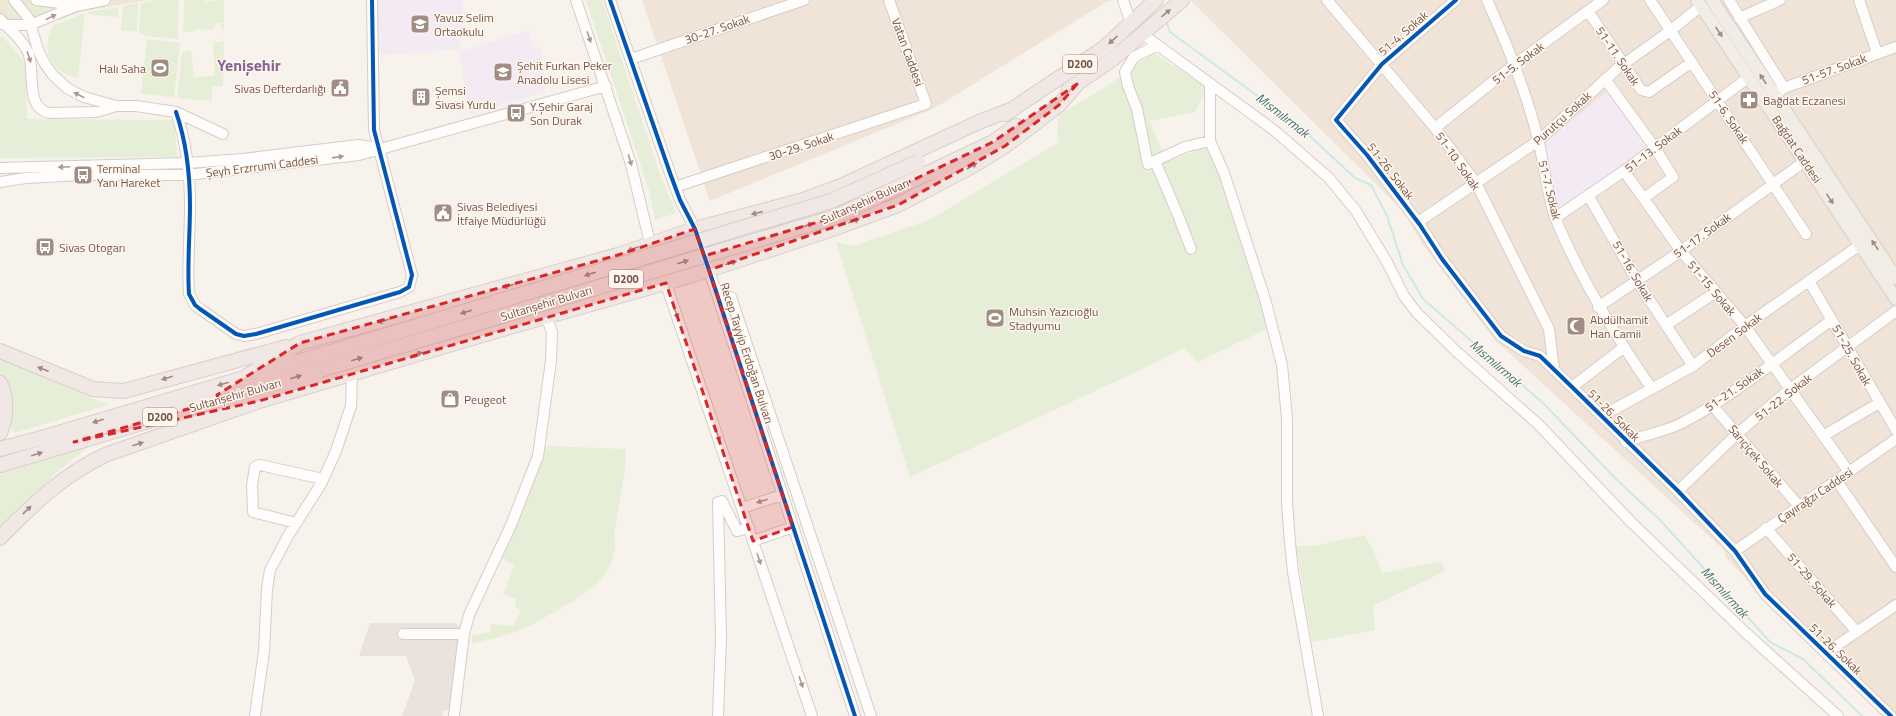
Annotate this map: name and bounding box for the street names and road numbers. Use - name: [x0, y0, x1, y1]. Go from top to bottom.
- street label: 51-4. Sokak: [1374, 6, 1432, 60]
- street label: 30-27. Sokak: [682, 9, 752, 49]
- street label: Vatan Caddesi: [887, 15, 929, 89]
- street label: 51-11. Sokak: [1591, 23, 1645, 90]
- street label: 51-5. Sokak: [1488, 37, 1548, 89]
- street label: 51-57. Sokak: [1799, 48, 1869, 90]
- road number: D200: [1063, 55, 1097, 73]
- street label: Purutçu Sokak: [1529, 86, 1596, 149]
- street label: 51-6. Sokak: [1704, 86, 1754, 148]
- street label: Bağdat Caddesi: [1767, 111, 1827, 187]
- street label: 51-13. Sokak: [1620, 121, 1686, 177]
- street label: 30-29. Sokak: [766, 126, 836, 165]
- street label: 51-10. Sokak: [1431, 128, 1485, 194]
- street label: 51-26. Sokak: [1363, 138, 1419, 204]
- street label: Şeyh Erzrrumi Caddesi: [205, 150, 319, 182]
- street label: 51-7. Sokak: [1533, 158, 1567, 222]
- street label: Sultanşehir Bulvarı: [818, 173, 912, 229]
- street label: 51-17. Sokak: [1669, 207, 1735, 263]
- street label: 51-16. Sokak: [1608, 237, 1658, 305]
- street label: 51-15. Sokak: [1683, 256, 1741, 320]
- road number: D200: [609, 270, 643, 288]
- street label: Sultanşehir Bulvarı: [498, 280, 594, 326]
- street label: Recep Tayyip Erdoğan Bulvarı: [715, 280, 779, 426]
- street label: Desen Sokak: [1702, 308, 1766, 362]
- street label: 51-25. Sokak: [1827, 321, 1877, 389]
- street label: 51-21. Sokak: [1701, 362, 1767, 416]
- street label: 51-22. Sokak: [1750, 369, 1816, 425]
- street label: Sultanşehir Bulvarı: [187, 373, 283, 417]
- street label: 51-26. Sokak: [1583, 384, 1645, 446]
- road number: D200: [143, 408, 177, 426]
- street label: Sarıçiçek Sokak: [1724, 420, 1788, 492]
- street label: Çayırağzı Caddesi: [1773, 463, 1857, 527]
- street label: 51-29. Sokak: [1783, 548, 1842, 612]
- street label: 51-26. Sokak: [1805, 619, 1867, 680]

